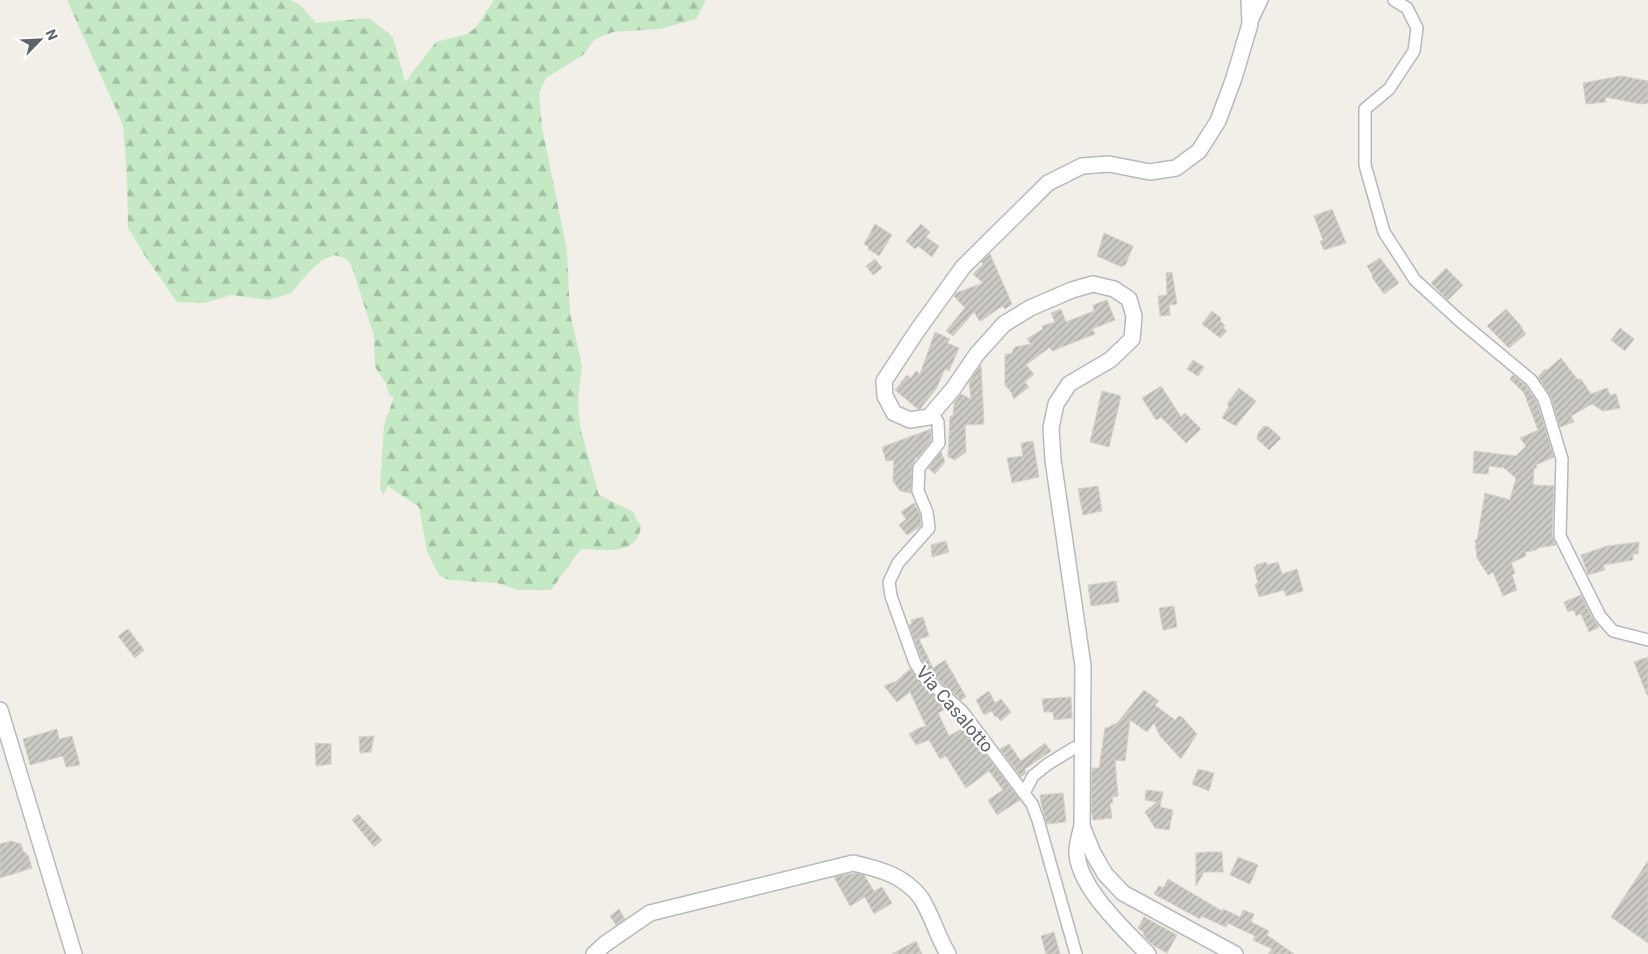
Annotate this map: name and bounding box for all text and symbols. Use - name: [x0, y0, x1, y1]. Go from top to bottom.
- north arrow: [15, 15, 65, 65]
- text: N: [43, 27, 61, 42]
- street label: Via Casalotto: [912, 662, 998, 756]

